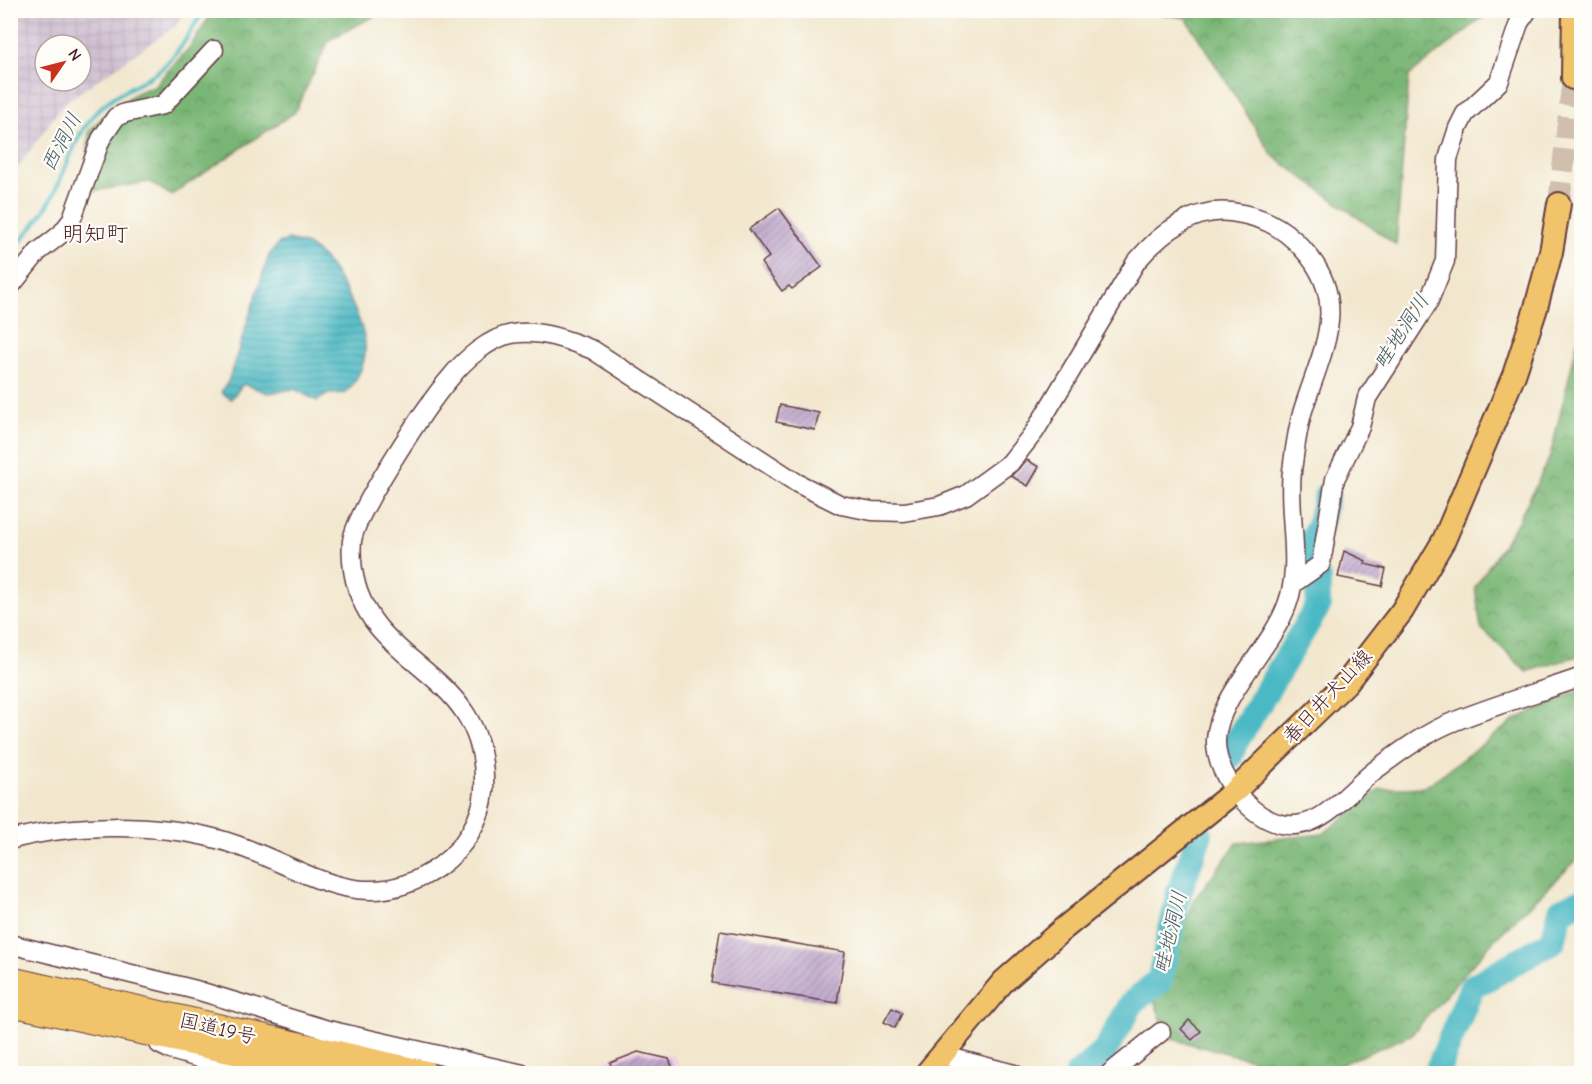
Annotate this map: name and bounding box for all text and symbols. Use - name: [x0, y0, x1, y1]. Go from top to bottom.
- north arrow: [33, 33, 93, 93]
- text: N: [64, 46, 85, 64]
- water label: 西洞川: [36, 109, 86, 175]
- district label: 明知町: [62, 221, 128, 247]
- water label: 畦地洞川: [1368, 289, 1434, 373]
- street label: 春日井犬山線: [1278, 645, 1377, 748]
- water label: 畦地洞川: [1148, 888, 1192, 976]
- street label: 国道19号: [177, 1008, 259, 1049]

